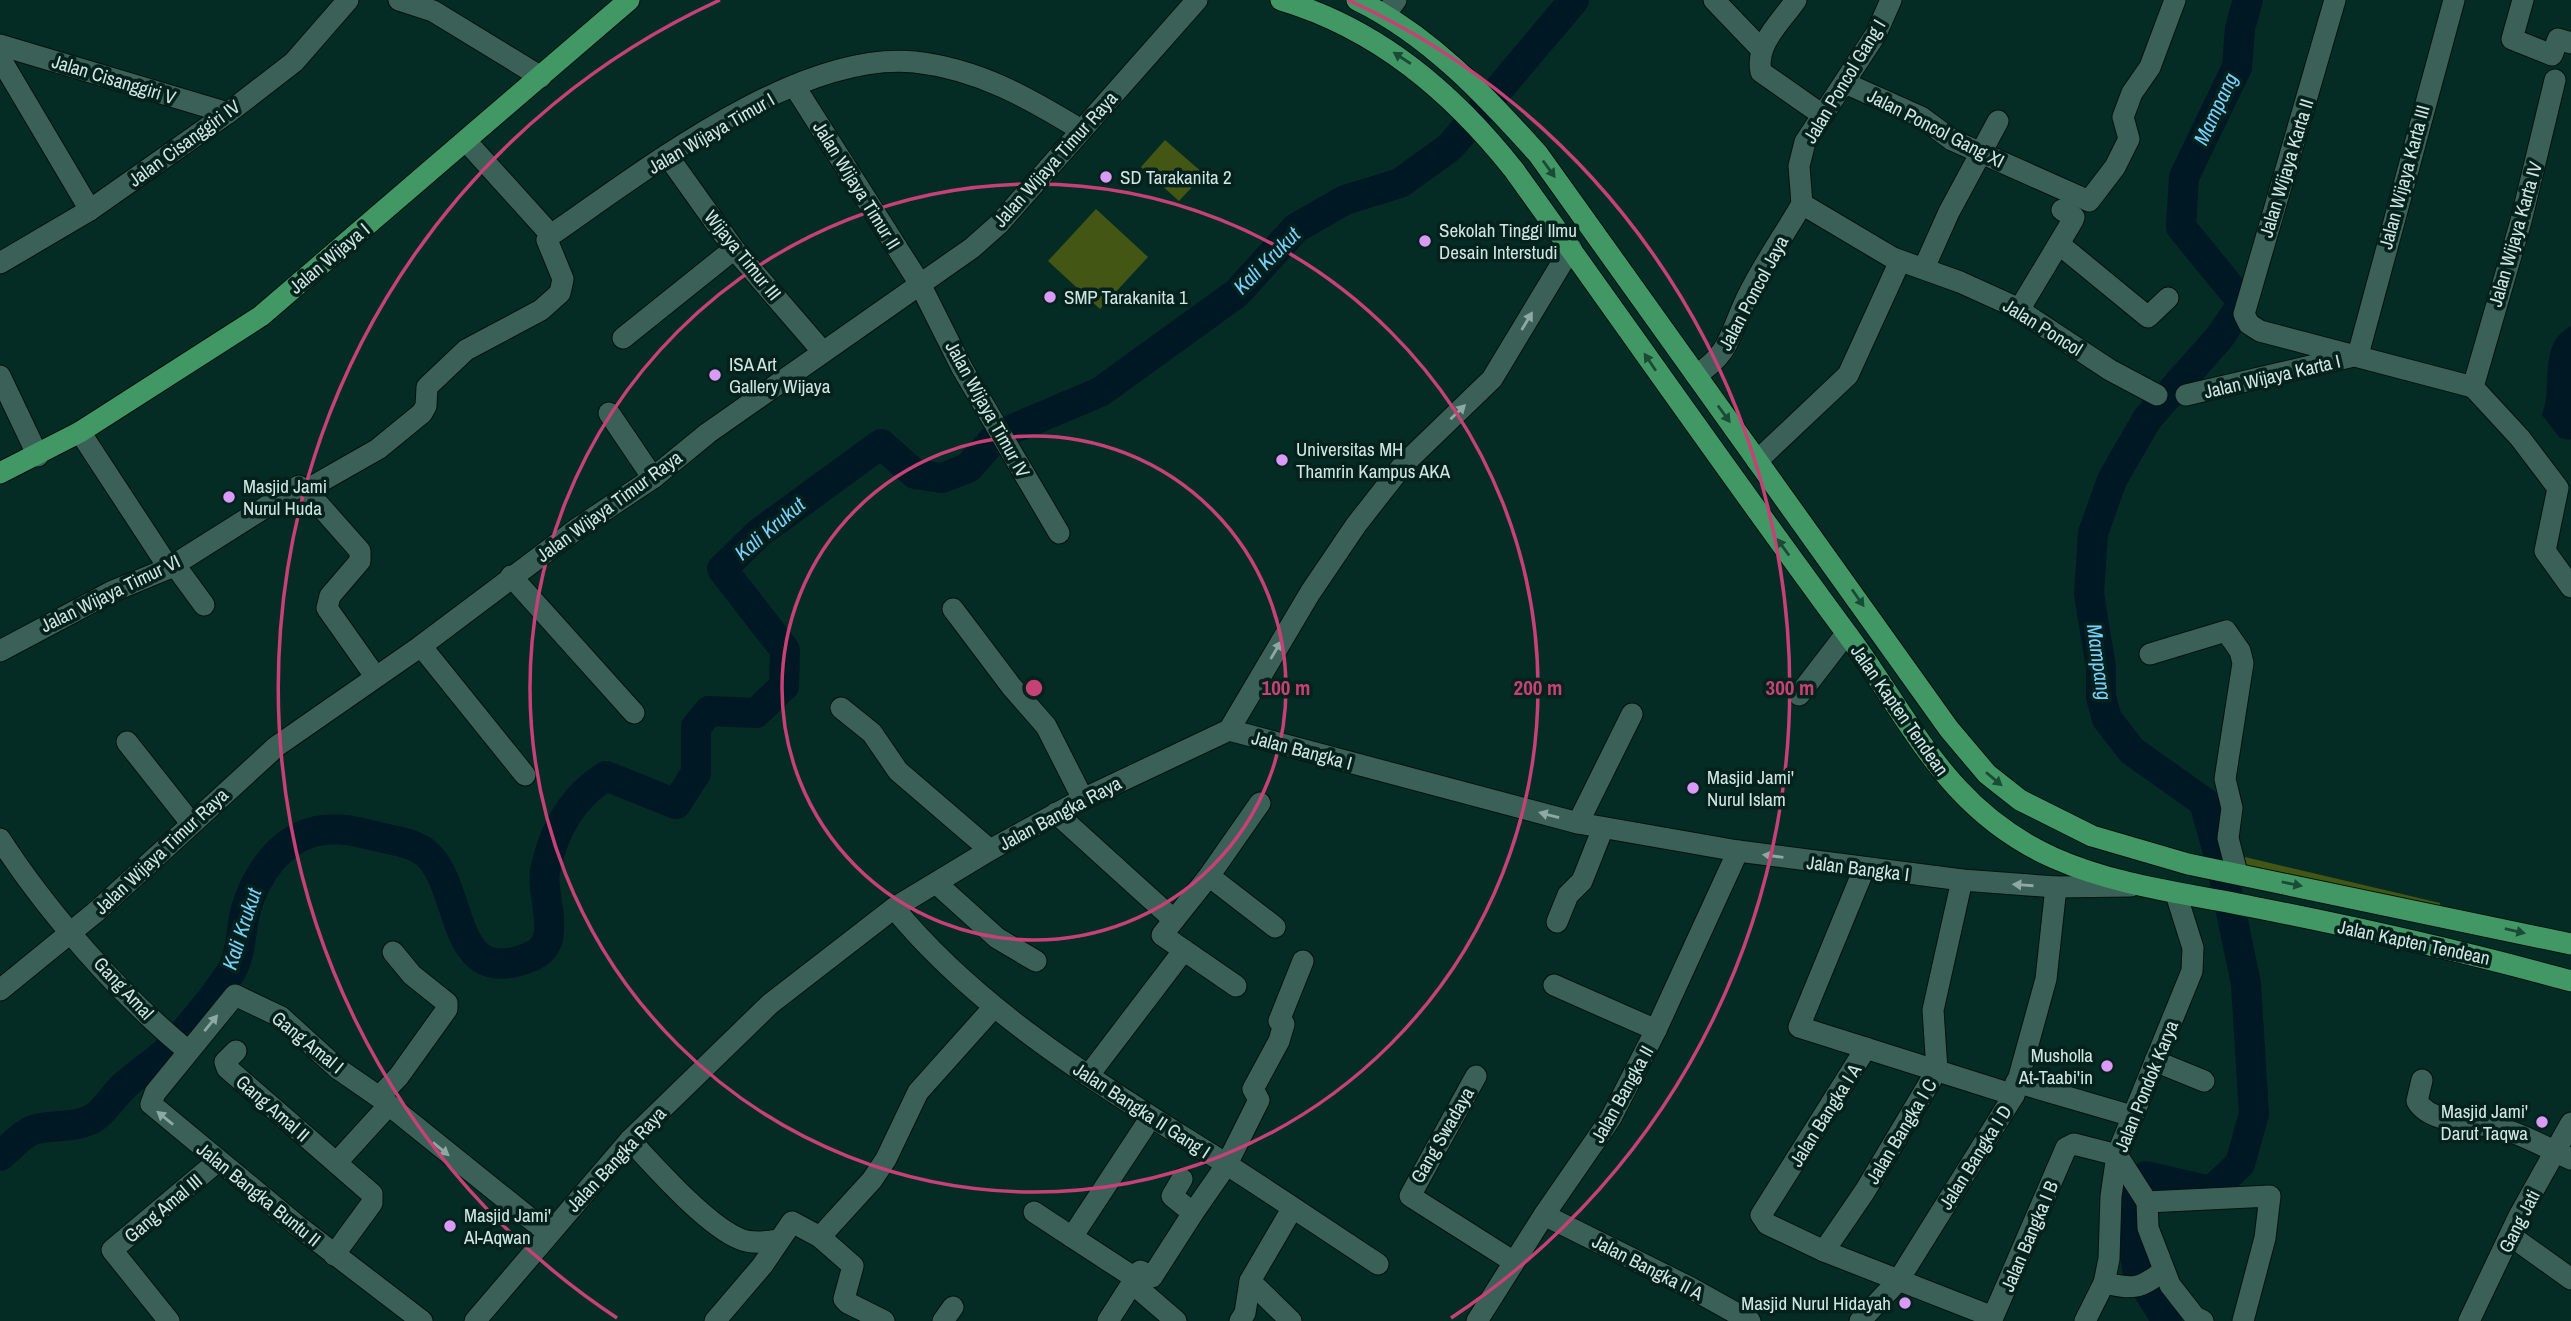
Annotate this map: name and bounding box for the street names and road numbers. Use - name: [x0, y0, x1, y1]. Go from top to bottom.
- street label: Jalan Poncol Gang I: [1797, 14, 1891, 148]
- street label: Jalan Cisanggiri V: [49, 48, 180, 110]
- street label: Jalan Poncol Gang XI: [1863, 82, 2009, 174]
- street label: Jalan Wijaya Timur Raya: [987, 85, 1123, 232]
- street label: Jalan Wijaya Timur I: [643, 86, 779, 180]
- street label: Jalan Cisanggiri IV: [123, 93, 246, 192]
- street label: Jalan Wijaya Karta II: [2253, 95, 2319, 241]
- street label: Jalan Wijaya Karta III: [2372, 102, 2436, 252]
- street label: Jalan Wijaya Timur II: [807, 116, 907, 254]
- street label: Jalan Wijaya Karta IV: [2482, 158, 2548, 310]
- street label: Wijaya Timur III: [698, 204, 788, 306]
- street label: Jalan Wijaya I: [283, 217, 375, 299]
- street label: Jalan Poncol Jaya: [1712, 231, 1794, 355]
- street label: Jalan Poncol: [1998, 292, 2088, 362]
- street label: Jalan Wijaya Timur IV: [940, 336, 1037, 483]
- street label: Jalan Wijaya Karta I: [2201, 348, 2343, 404]
- street label: Jalan Wijaya Timur Raya: [531, 444, 687, 568]
- street label: Jalan Wijaya Timur VI: [36, 548, 184, 638]
- street label: Jalan Kapten Tendean: [1845, 639, 1955, 781]
- street label: Jalan Bangka I: [1249, 724, 1355, 776]
- street label: Jalan Bangka Raya: [994, 770, 1126, 856]
- street label: Jalan Wijaya Timur Raya: [88, 782, 234, 920]
- street label: Jalan Bangka I: [1805, 849, 1911, 887]
- street label: Jalan Kapten Tendean: [2336, 913, 2492, 971]
- street label: Gang Amal: [88, 951, 160, 1025]
- street label: Gang Amal I: [266, 1005, 350, 1079]
- street label: Jalan Pondok Karya: [2108, 1016, 2184, 1156]
- street label: Jalan Bangka II: [1585, 1041, 1659, 1147]
- street label: Jalan Bangka II Gang I: [1068, 1056, 1216, 1164]
- street label: Jalan Bangka I A: [1783, 1058, 1867, 1171]
- street label: Gang Amal II: [230, 1069, 316, 1147]
- street label: Jalan Bangka I C: [1859, 1073, 1943, 1189]
- street label: Gang Swadaya: [1404, 1082, 1480, 1188]
- street label: Jalan Bangka Raya: [560, 1100, 672, 1217]
- street label: Jalan Bangka I D: [1933, 1100, 2017, 1214]
- street label: Jalan Bangka Buntu II: [192, 1136, 326, 1252]
- street label: Gang Amal III: [118, 1168, 208, 1248]
- street label: Jalan Bangka I B: [1994, 1177, 2064, 1295]
- street label: Gang Jati: [2492, 1185, 2546, 1257]
- street label: Jalan Bangka II A: [1588, 1228, 1708, 1306]

